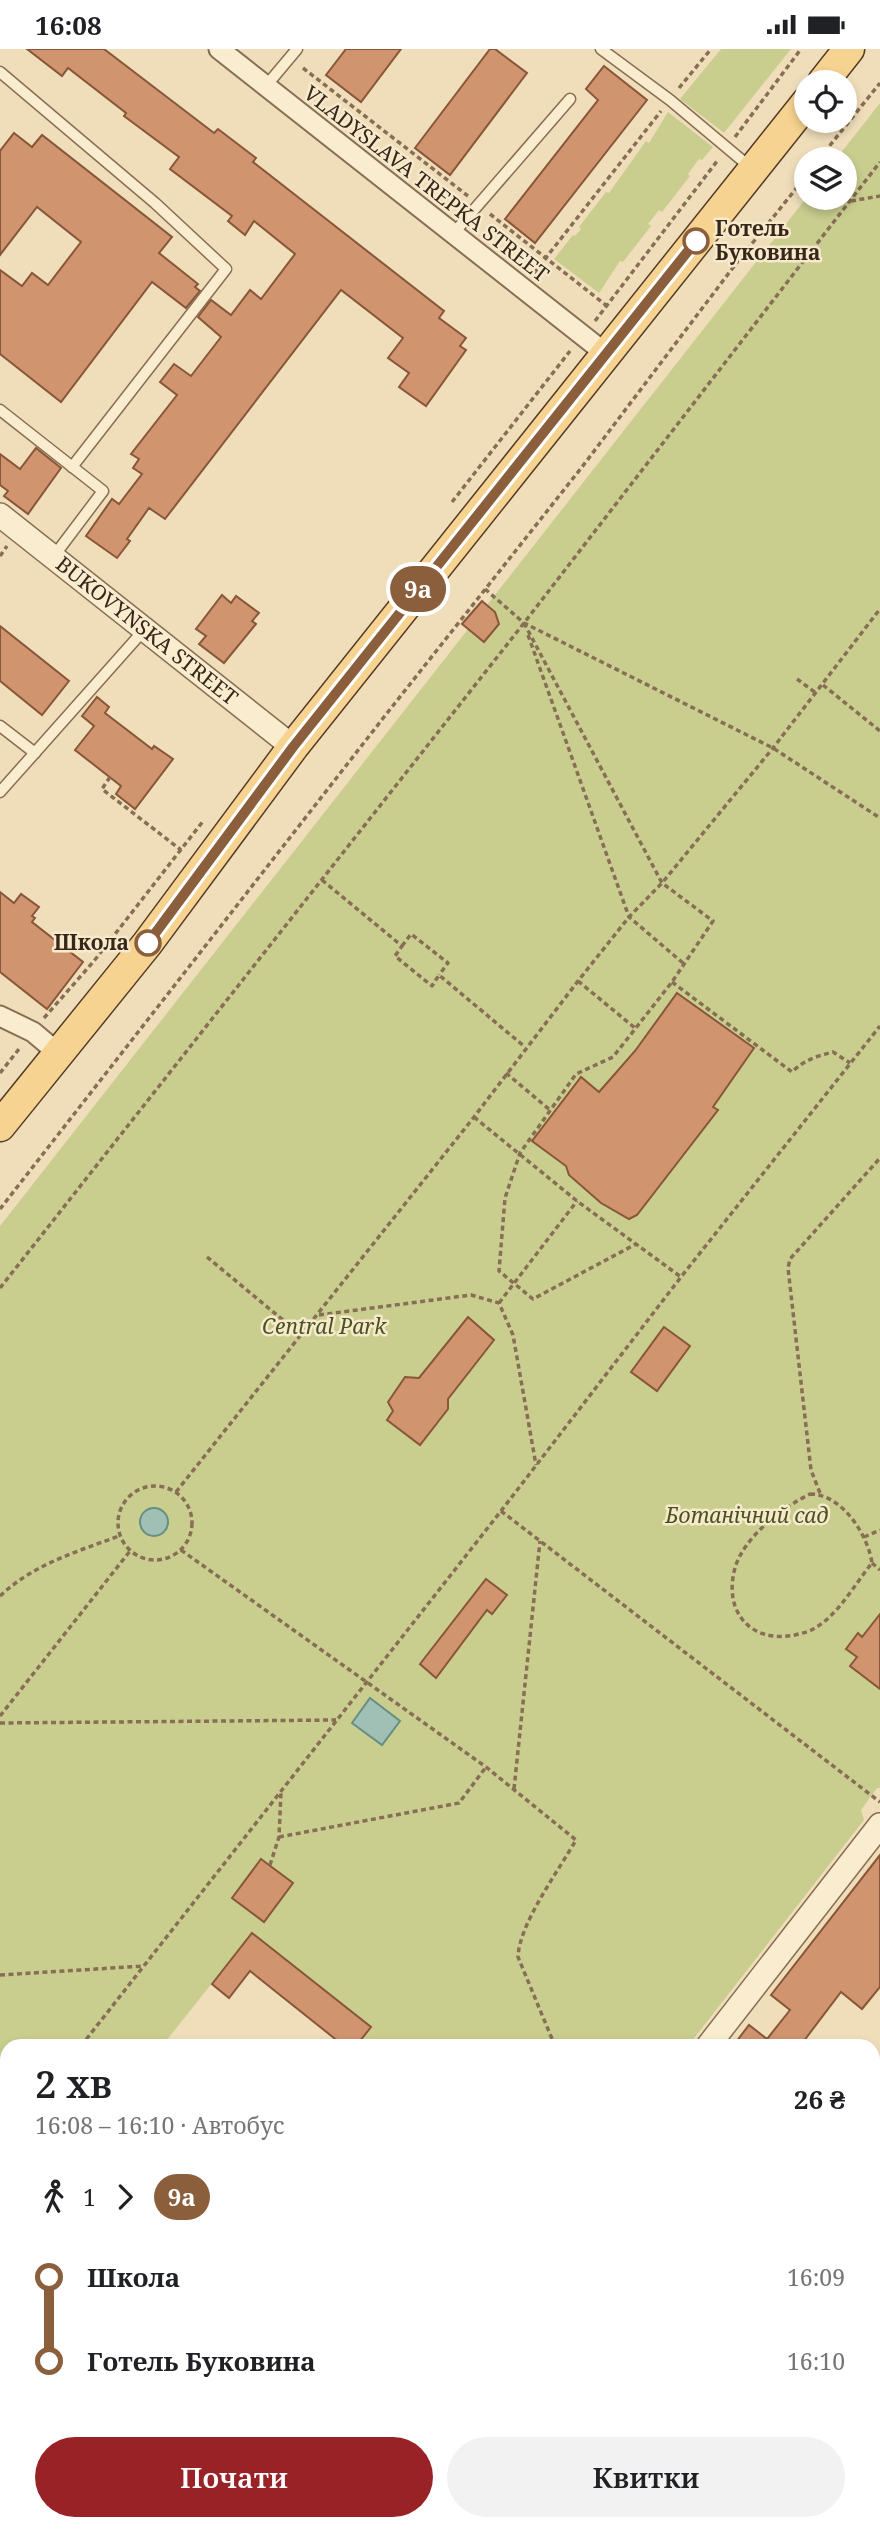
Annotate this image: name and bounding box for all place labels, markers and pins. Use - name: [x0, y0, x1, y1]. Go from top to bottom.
- place label: Готель Буковина: [715, 214, 820, 266]
- marker: Готель Буковина: [683, 228, 709, 254]
- place label: Школа: [54, 928, 129, 956]
- marker: Школа: [135, 930, 161, 956]

